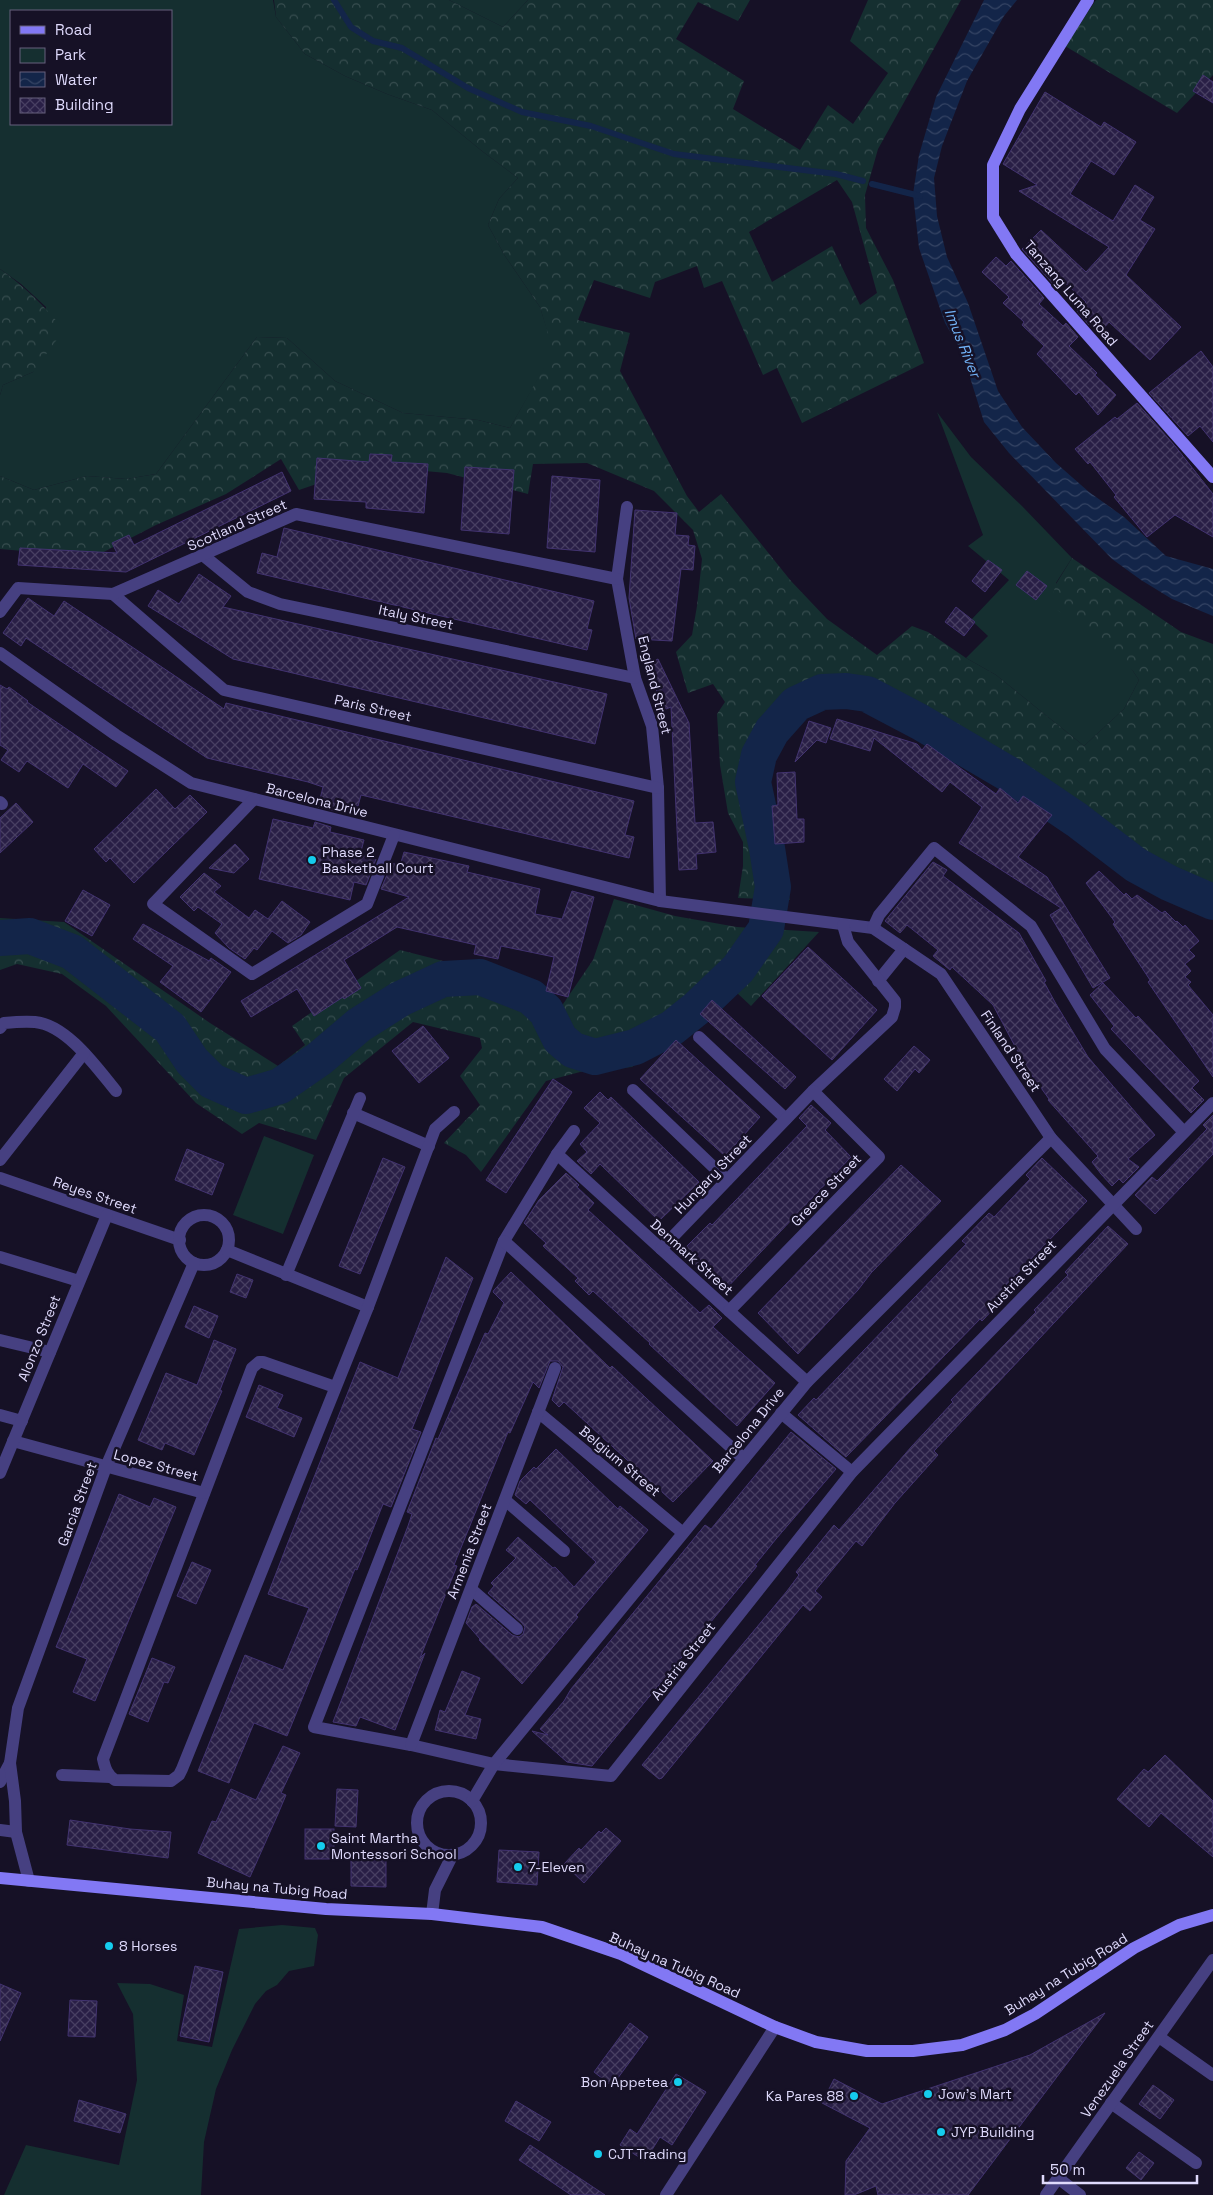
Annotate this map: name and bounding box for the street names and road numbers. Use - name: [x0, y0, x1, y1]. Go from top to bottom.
- street label: Tanzang Luma Road: [1020, 236, 1122, 350]
- street label: Scotland Street: [184, 495, 290, 555]
- street label: Italy Street: [377, 600, 455, 634]
- street label: England Street: [634, 634, 676, 736]
- street label: Paris Street: [333, 690, 413, 726]
- street label: Barcelona Drive: [264, 779, 370, 821]
- street label: Finland Street: [977, 1007, 1045, 1095]
- street label: Hungary Street: [671, 1130, 755, 1218]
- street label: Greece Street: [787, 1150, 865, 1230]
- street label: Reyes Street: [51, 1172, 139, 1218]
- street label: Denmark Street: [647, 1215, 737, 1299]
- street label: Austria Street: [982, 1236, 1060, 1316]
- street label: Alonzo Street: [14, 1292, 64, 1384]
- street label: Barcelona Drive: [708, 1384, 788, 1476]
- street label: Belgium Street: [576, 1422, 664, 1500]
- street label: Lopez Street: [112, 1445, 200, 1485]
- street label: Garcia Street: [53, 1459, 101, 1549]
- street label: Armenia Street: [443, 1501, 495, 1601]
- street label: Austria Street: [647, 1618, 719, 1704]
- street label: Buhay na Tubig Road: [206, 1873, 348, 1903]
- street label: Buhay na Tubig Road: [607, 1928, 743, 2002]
- street label: Buhay na Tubig Road: [1001, 1929, 1131, 2019]
- street label: Venezuela Street: [1077, 2017, 1157, 2121]

